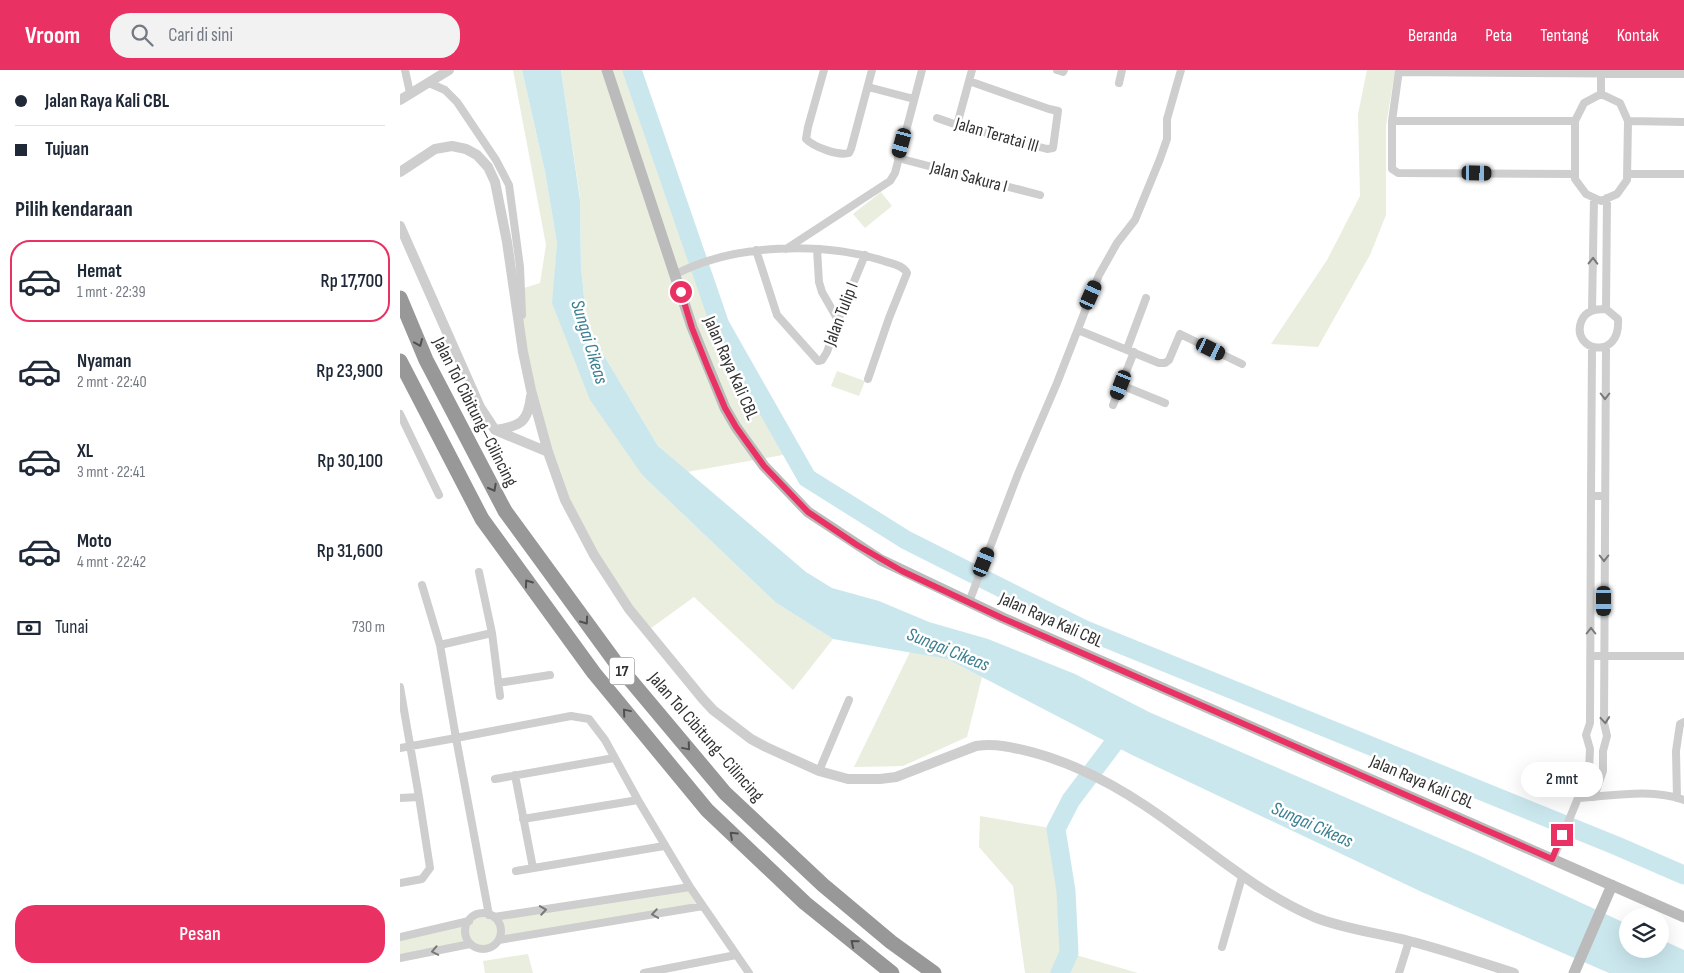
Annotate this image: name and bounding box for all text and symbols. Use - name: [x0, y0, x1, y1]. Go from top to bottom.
- search box: [110, 13, 460, 58]
- text: Vroom: [25, 21, 80, 50]
- icon: search: [128, 21, 156, 49]
- text: Cari di sini: [168, 24, 233, 47]
- text: Beranda: [1408, 25, 1457, 46]
- text: Peta: [1485, 25, 1512, 46]
- text: Tentang: [1540, 25, 1589, 46]
- text: Kontak: [1617, 25, 1659, 46]
- text: Jalan Raya Kali CBL: [45, 90, 169, 113]
- street label: Jalan Teratai III: [952, 113, 1041, 157]
- car: [890, 127, 913, 159]
- text: Tujuan: [45, 138, 89, 161]
- street label: Jalan Sakura I: [927, 156, 1010, 197]
- car: [1461, 165, 1492, 181]
- text: Pilih kendaraan: [15, 196, 133, 223]
- one-way arrow: [1588, 257, 1598, 264]
- icon: car: [17, 259, 62, 304]
- text: Hemat: [77, 260, 122, 283]
- text: Rp 17,700: [321, 270, 383, 293]
- car: [1078, 278, 1103, 312]
- street label: Jalan Tulip I: [819, 279, 863, 350]
- route start: [670, 281, 692, 303]
- text: 1 mnt · 22:39: [77, 283, 146, 302]
- water label: Sungai Cikeas: [565, 297, 613, 387]
- street label: Jalan Raya Kali CBL: [698, 312, 763, 423]
- street label: Jalan Tol Cibitung–Cilincing: [428, 333, 522, 490]
- car: [1194, 336, 1227, 362]
- one-way arrow: [412, 338, 423, 347]
- icon: car: [17, 349, 62, 394]
- text: Nyaman: [77, 350, 131, 373]
- text: Rp 23,900: [316, 360, 383, 383]
- car: [1108, 368, 1133, 402]
- text: 2 mnt · 22:40: [77, 373, 147, 392]
- one-way arrow: [1600, 392, 1611, 400]
- icon: car: [17, 439, 62, 484]
- text: XL: [77, 440, 93, 463]
- text: Rp 30,100: [317, 450, 383, 473]
- text: 3 mnt · 22:41: [77, 463, 145, 482]
- one-way arrow: [487, 482, 497, 491]
- icon: car: [17, 529, 62, 574]
- text: Moto: [77, 530, 112, 553]
- text: Rp 31,600: [317, 540, 383, 563]
- car: [971, 545, 996, 579]
- text: 4 mnt · 22:42: [77, 553, 146, 572]
- one-way arrow: [1599, 554, 1610, 562]
- one-way arrow: [525, 579, 534, 589]
- car: [1596, 586, 1611, 616]
- street label: Jalan Raya Kali CBL: [995, 587, 1106, 652]
- icon: cash: [15, 614, 43, 642]
- one-way arrow: [579, 615, 588, 625]
- text: Tunai: [55, 616, 88, 639]
- text: 730 m: [352, 618, 385, 637]
- water label: Sungai Cikeas: [904, 623, 993, 677]
- one-way arrow: [1586, 626, 1596, 634]
- road number: 17: [610, 658, 634, 684]
- street label: Jalan Tol Cibitung–Cilincing: [643, 667, 768, 806]
- one-way arrow: [623, 709, 632, 718]
- one-way arrow: [1599, 717, 1610, 725]
- one-way arrow: [682, 742, 691, 751]
- street label: Jalan Raya Kali CBL: [1366, 750, 1478, 814]
- callout: 2 mnt: [1521, 762, 1603, 798]
- text: 2 mnt: [1546, 770, 1578, 789]
- water label: Sungai Cikeas: [1268, 797, 1357, 853]
- route end: [1551, 824, 1573, 846]
- one-way arrow: [729, 832, 738, 841]
- button: Pesan: [15, 905, 385, 963]
- one-way arrow: [539, 905, 547, 916]
- map controls: [1619, 908, 1669, 958]
- button: layers: [1619, 908, 1669, 958]
- one-way arrow: [651, 909, 660, 919]
- one-way arrow: [851, 940, 860, 948]
- one-way arrow: [431, 945, 440, 955]

